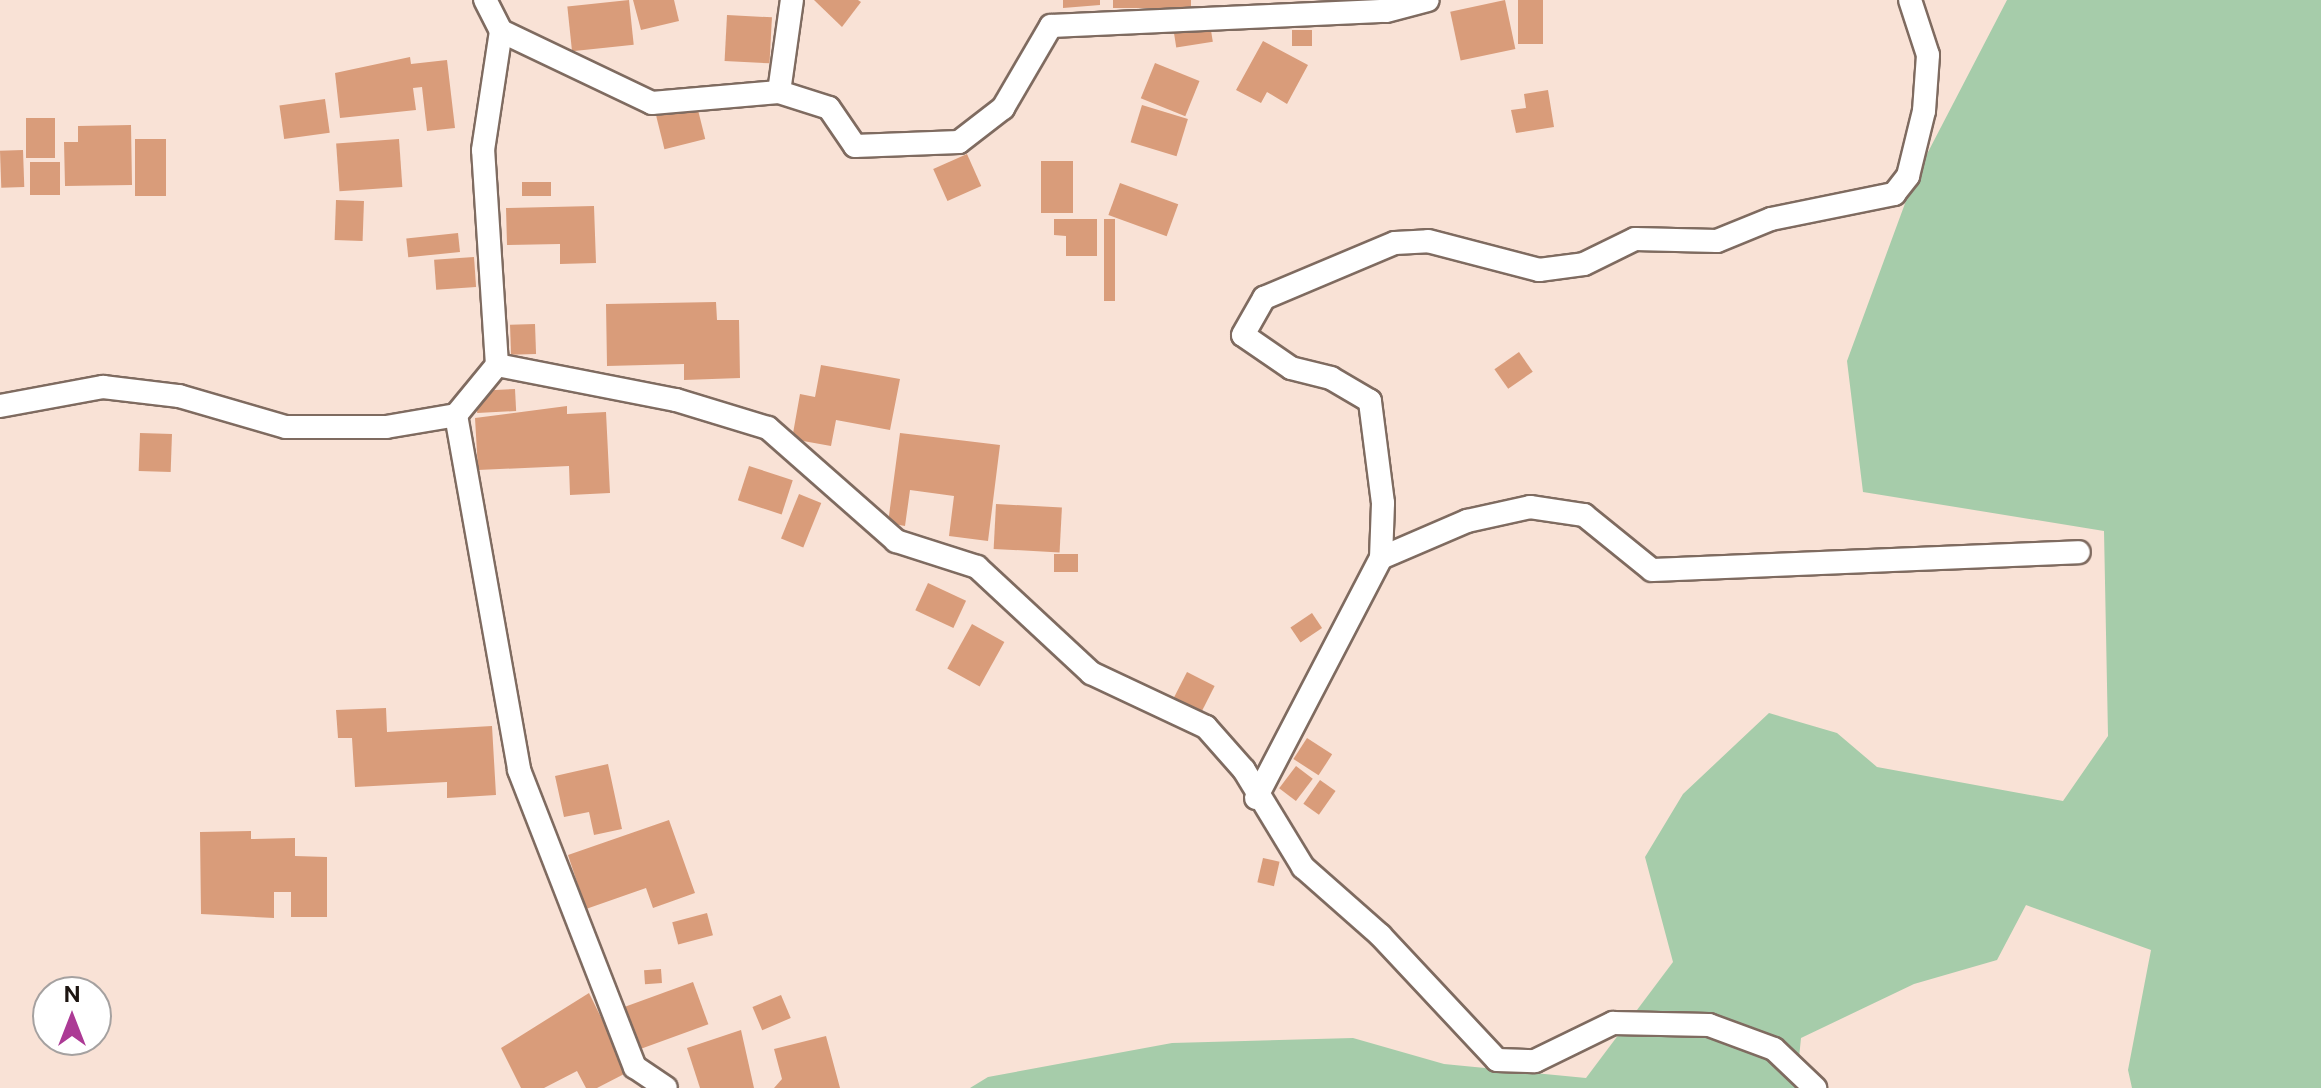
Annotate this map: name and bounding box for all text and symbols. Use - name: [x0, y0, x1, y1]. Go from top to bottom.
- north arrow: [32, 976, 112, 1056]
- text: N: [63, 981, 81, 1007]

